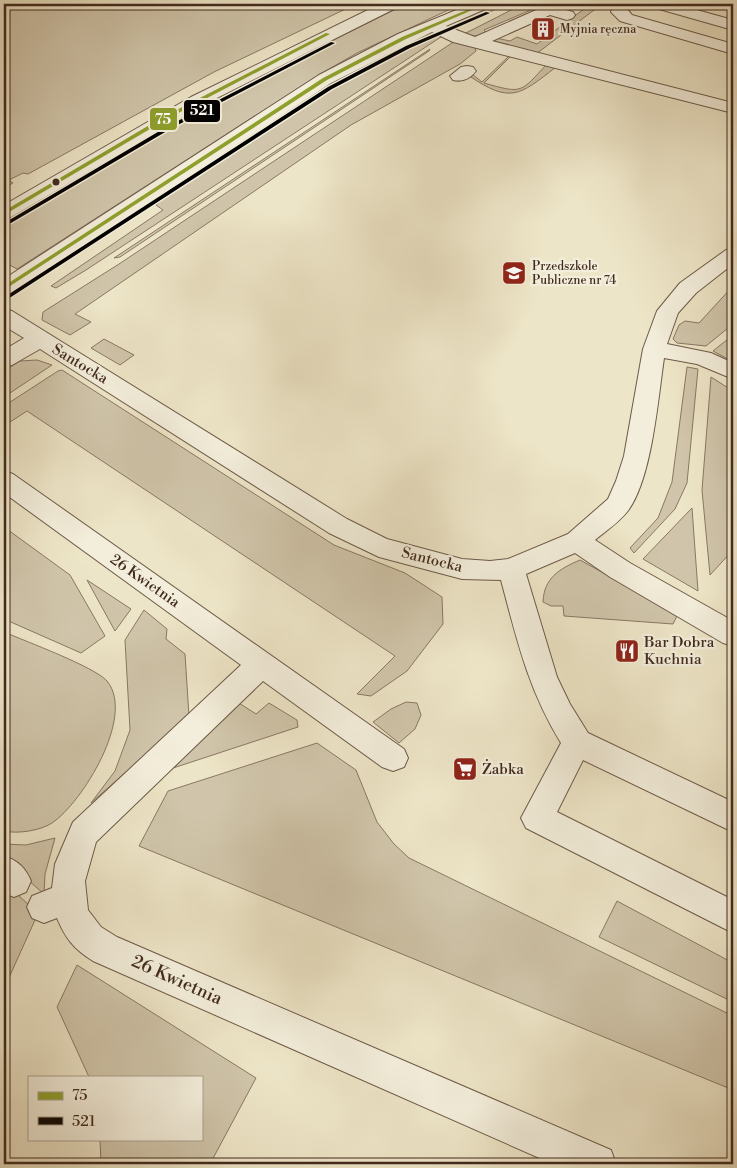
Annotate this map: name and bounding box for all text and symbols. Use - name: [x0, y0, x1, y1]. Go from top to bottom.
- building icon: Myjnia ręczna: [530, 16, 556, 42]
- place label: Myjnia ręczna: [560, 22, 637, 37]
- line badge: 521: [183, 99, 221, 123]
- text: 521: [190, 102, 214, 120]
- line badge: 75: [149, 107, 178, 131]
- text: 75: [155, 111, 172, 129]
- unlabelled marker: [51, 177, 61, 187]
- place label: Przedszkole Publiczne nr 74: [532, 259, 616, 288]
- school or university icon: Przedszkole Publiczne nr 74: [501, 260, 527, 286]
- street label: Santocka: [48, 340, 112, 388]
- street label: Santocka: [400, 543, 465, 577]
- street label: 26 Kwietnia: [106, 550, 184, 612]
- place label: Bar Dobra Kuchnia: [643, 633, 715, 669]
- restaurant icon: Bar Dobra Kuchnia: [614, 638, 640, 664]
- supermarket icon: Żabka: [452, 756, 478, 782]
- place label: Żabka: [482, 759, 524, 779]
- street label: 26 Kwietnia: [128, 950, 227, 1011]
- legend: [28, 1076, 202, 1140]
- text: 75: [72, 1086, 88, 1105]
- text: 521: [72, 1112, 96, 1131]

